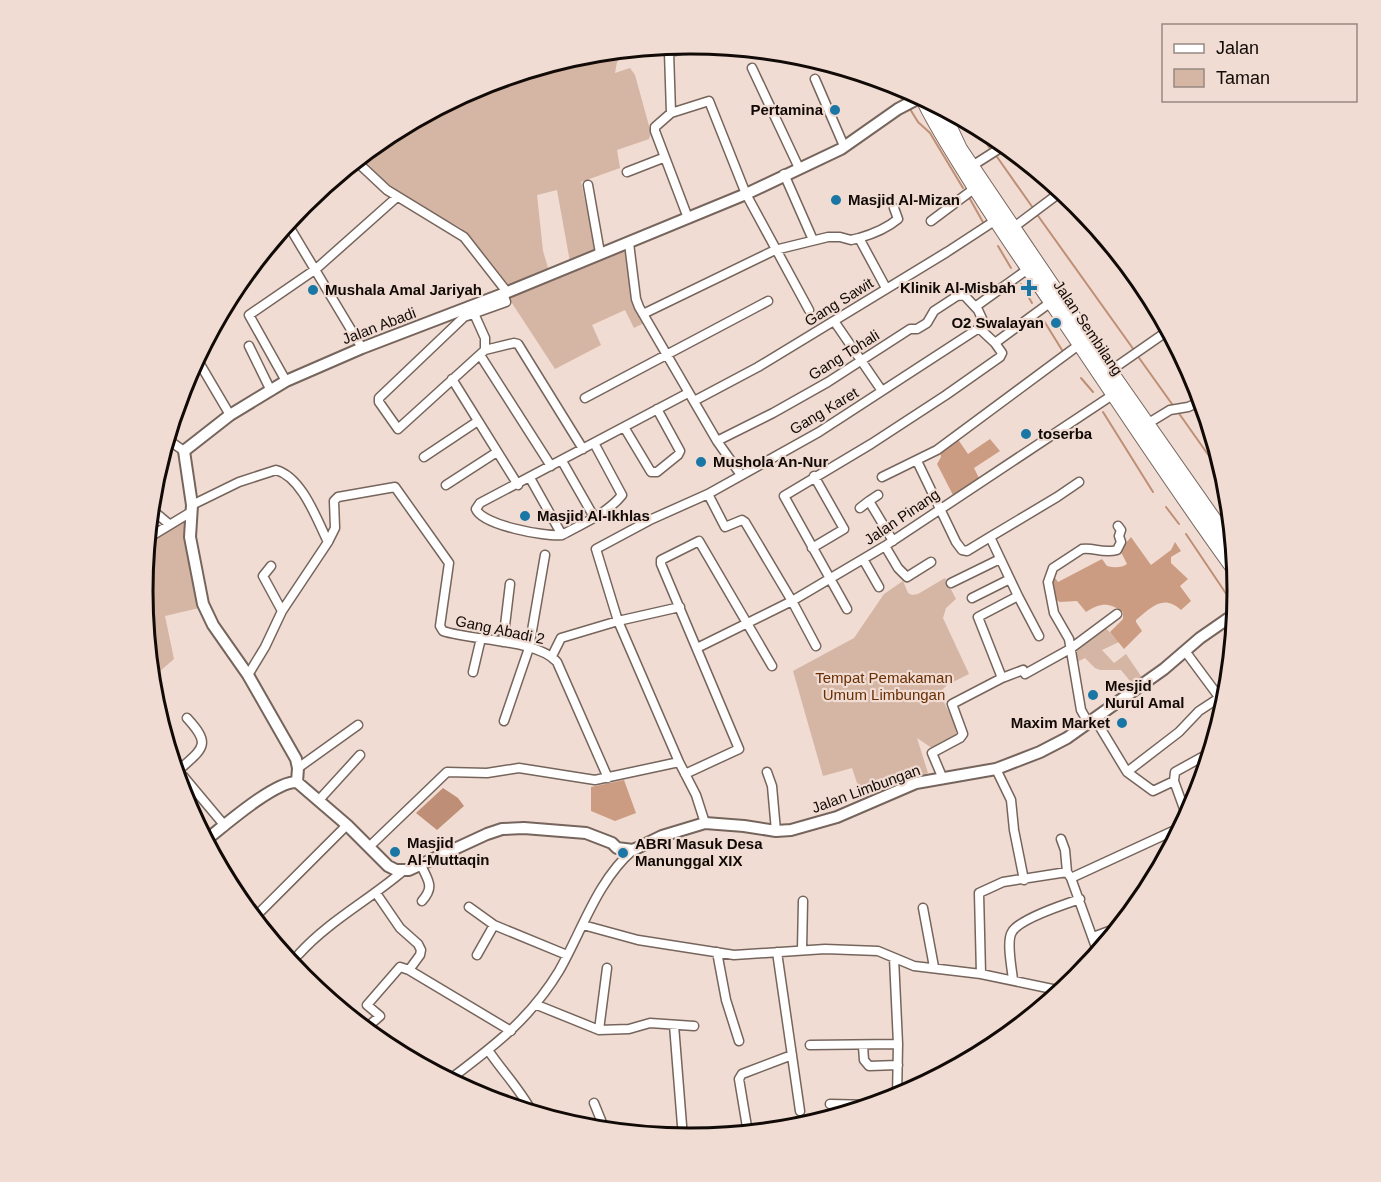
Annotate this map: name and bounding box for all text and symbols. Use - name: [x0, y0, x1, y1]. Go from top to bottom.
- legend: [1162, 24, 1357, 102]
- text: Jalan: [1216, 38, 1259, 58]
- text: Taman: [1216, 68, 1270, 88]
- place label: Pertamina: [750, 101, 824, 118]
- marker: Pertamina: [828, 103, 842, 117]
- place label: Masjid Al-Mizan: [848, 191, 960, 208]
- marker: Masjid Al-Mizan: [829, 193, 843, 207]
- street label: Gang Sawit: [801, 273, 877, 329]
- street label: Jalan Sembilang: [1050, 277, 1126, 378]
- place label: Klinik Al-Misbah: [900, 279, 1016, 296]
- marker: Klinik Al-Misbah: [1020, 279, 1038, 297]
- place label: Mushala Amal Jariyah: [325, 281, 482, 298]
- marker: Mushala Amal Jariyah: [306, 283, 320, 297]
- street label: Jalan Abadi: [340, 304, 418, 347]
- place label: O2 Swalayan: [951, 314, 1044, 331]
- marker: O2 Swalayan: [1049, 316, 1063, 330]
- street label: Gang Tohali: [805, 326, 882, 383]
- street label: Gang Karet: [786, 383, 862, 438]
- place label: toserba: [1038, 425, 1093, 442]
- marker: toserba: [1019, 427, 1033, 441]
- place label: Mushola An-Nur: [713, 453, 828, 470]
- marker: Mushola An-Nur: [694, 455, 708, 469]
- street label: Jalan Pinang: [861, 485, 942, 548]
- place label: Masjid Al-Ikhlas: [537, 507, 650, 524]
- marker: Masjid Al-Ikhlas: [518, 509, 532, 523]
- street label: Gang Abadi 2: [454, 612, 546, 647]
- park label: Tempat Pemakaman Umum Limbungan: [815, 669, 953, 703]
- place label: Mesjid Nurul Amal: [1105, 677, 1184, 711]
- marker: Mesjid Nurul Amal: [1086, 688, 1100, 702]
- place label: Maxim Market: [1011, 714, 1110, 731]
- marker: Maxim Market: [1115, 716, 1129, 730]
- street label: Jalan Limbungan: [809, 761, 922, 816]
- place label: Masjid Al-Muttaqin: [407, 834, 489, 868]
- place label: ABRI Masuk Desa Manunggal XIX: [635, 835, 763, 869]
- marker: Masjid Al-Muttaqin: [388, 845, 402, 859]
- marker: ABRI Masuk Desa Manunggal XIX: [616, 846, 630, 860]

